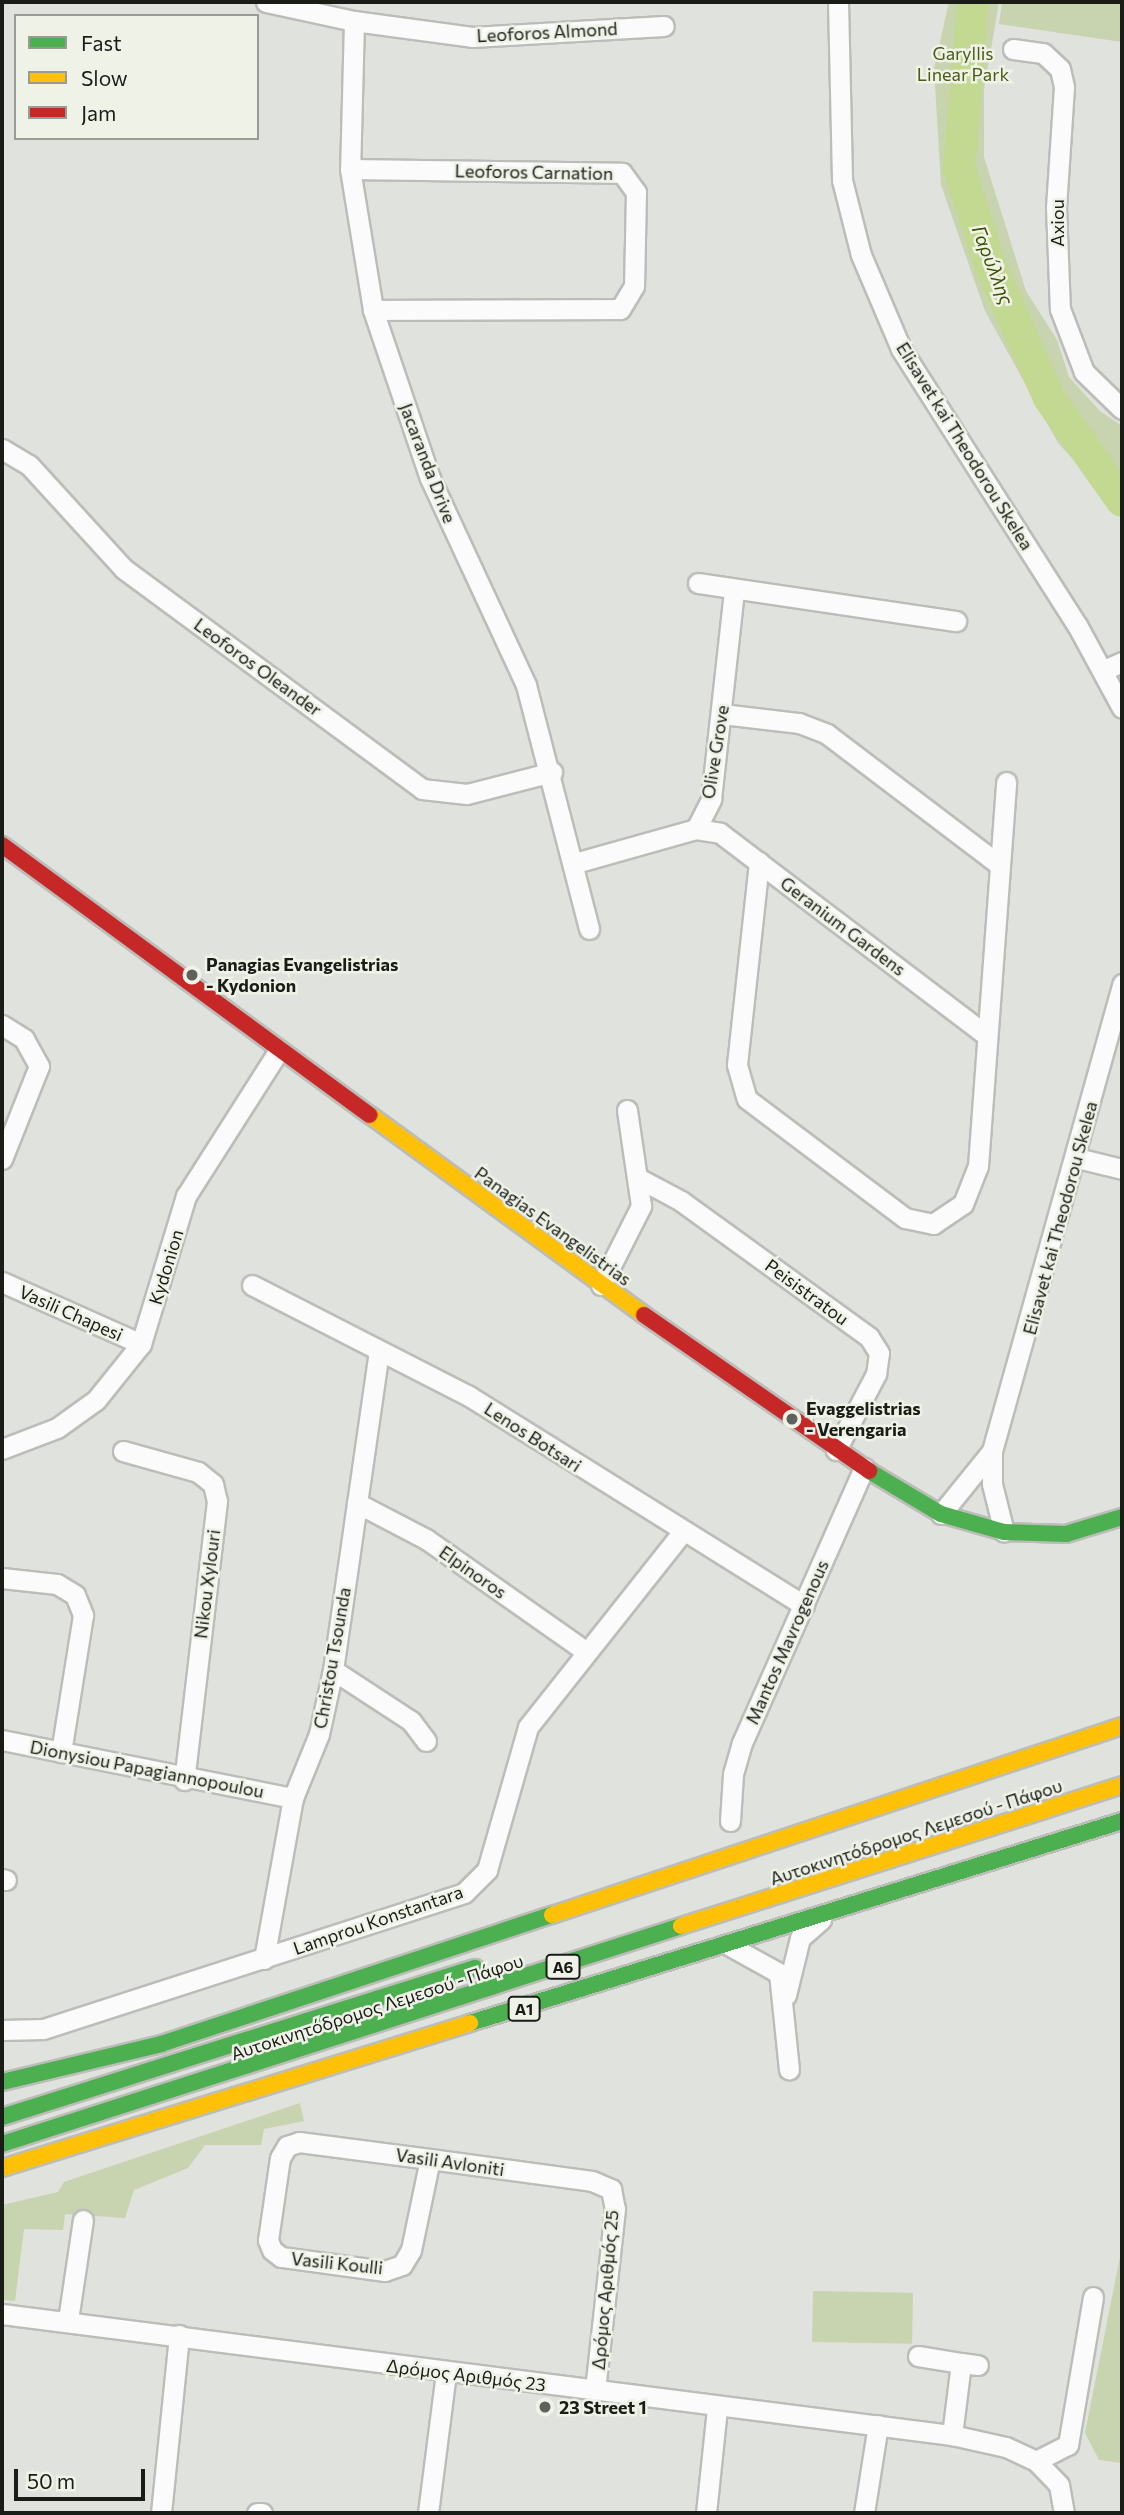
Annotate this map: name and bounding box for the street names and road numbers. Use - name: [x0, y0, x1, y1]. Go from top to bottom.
- street label: Leoforos Almond: [476, 18, 618, 46]
- street label: Leoforos Carnation: [454, 160, 614, 184]
- street label: Axiou: [1046, 199, 1068, 247]
- street label: Elisavet kai Theodorou Skelea: [892, 338, 1038, 554]
- street label: Jacaranda Drive: [395, 400, 461, 526]
- street label: Leoforos Oleander: [190, 613, 326, 721]
- street label: Olive Grove: [697, 704, 733, 800]
- street label: Geranium Gardens: [776, 872, 910, 980]
- street label: Elisavet kai Theodorou Skelea: [1018, 1099, 1102, 1337]
- street label: Panagias Evangelistrias: [470, 1162, 636, 1290]
- street label: Kydonion: [144, 1227, 188, 1307]
- street label: Peisistratou: [761, 1254, 853, 1330]
- street label: Vasili Chapesi: [16, 1280, 126, 1346]
- street label: Lenos Botsari: [480, 1398, 586, 1476]
- street label: Nikou Xylouri: [190, 1528, 224, 1640]
- street label: Elpinoros: [435, 1541, 511, 1603]
- street label: Mantos Mavrogenous: [741, 1556, 833, 1728]
- street label: Christou Tsounda: [309, 1586, 355, 1730]
- street label: Dionysiou Papagiannopoulou: [28, 1736, 266, 1802]
- street label: Αυτοκινητόδρομος Λεμεσού - Πάφου: [767, 1774, 1065, 1890]
- street label: Lamprou Konstantara: [290, 1881, 466, 1959]
- street label: Αυτοκινητόδρομος Λεμεσού - Πάφου: [228, 1949, 526, 2065]
- road number: A6: [546, 1954, 580, 1980]
- road number: A1: [506, 1996, 542, 2022]
- street label: Vasili Avloniti: [394, 2144, 506, 2180]
- street label: Δρόμος Αριθμός 25: [587, 2209, 623, 2371]
- street label: Vasili Koulli: [290, 2247, 384, 2279]
- street label: Δρόμος Αριθμός 23: [385, 2354, 547, 2396]

